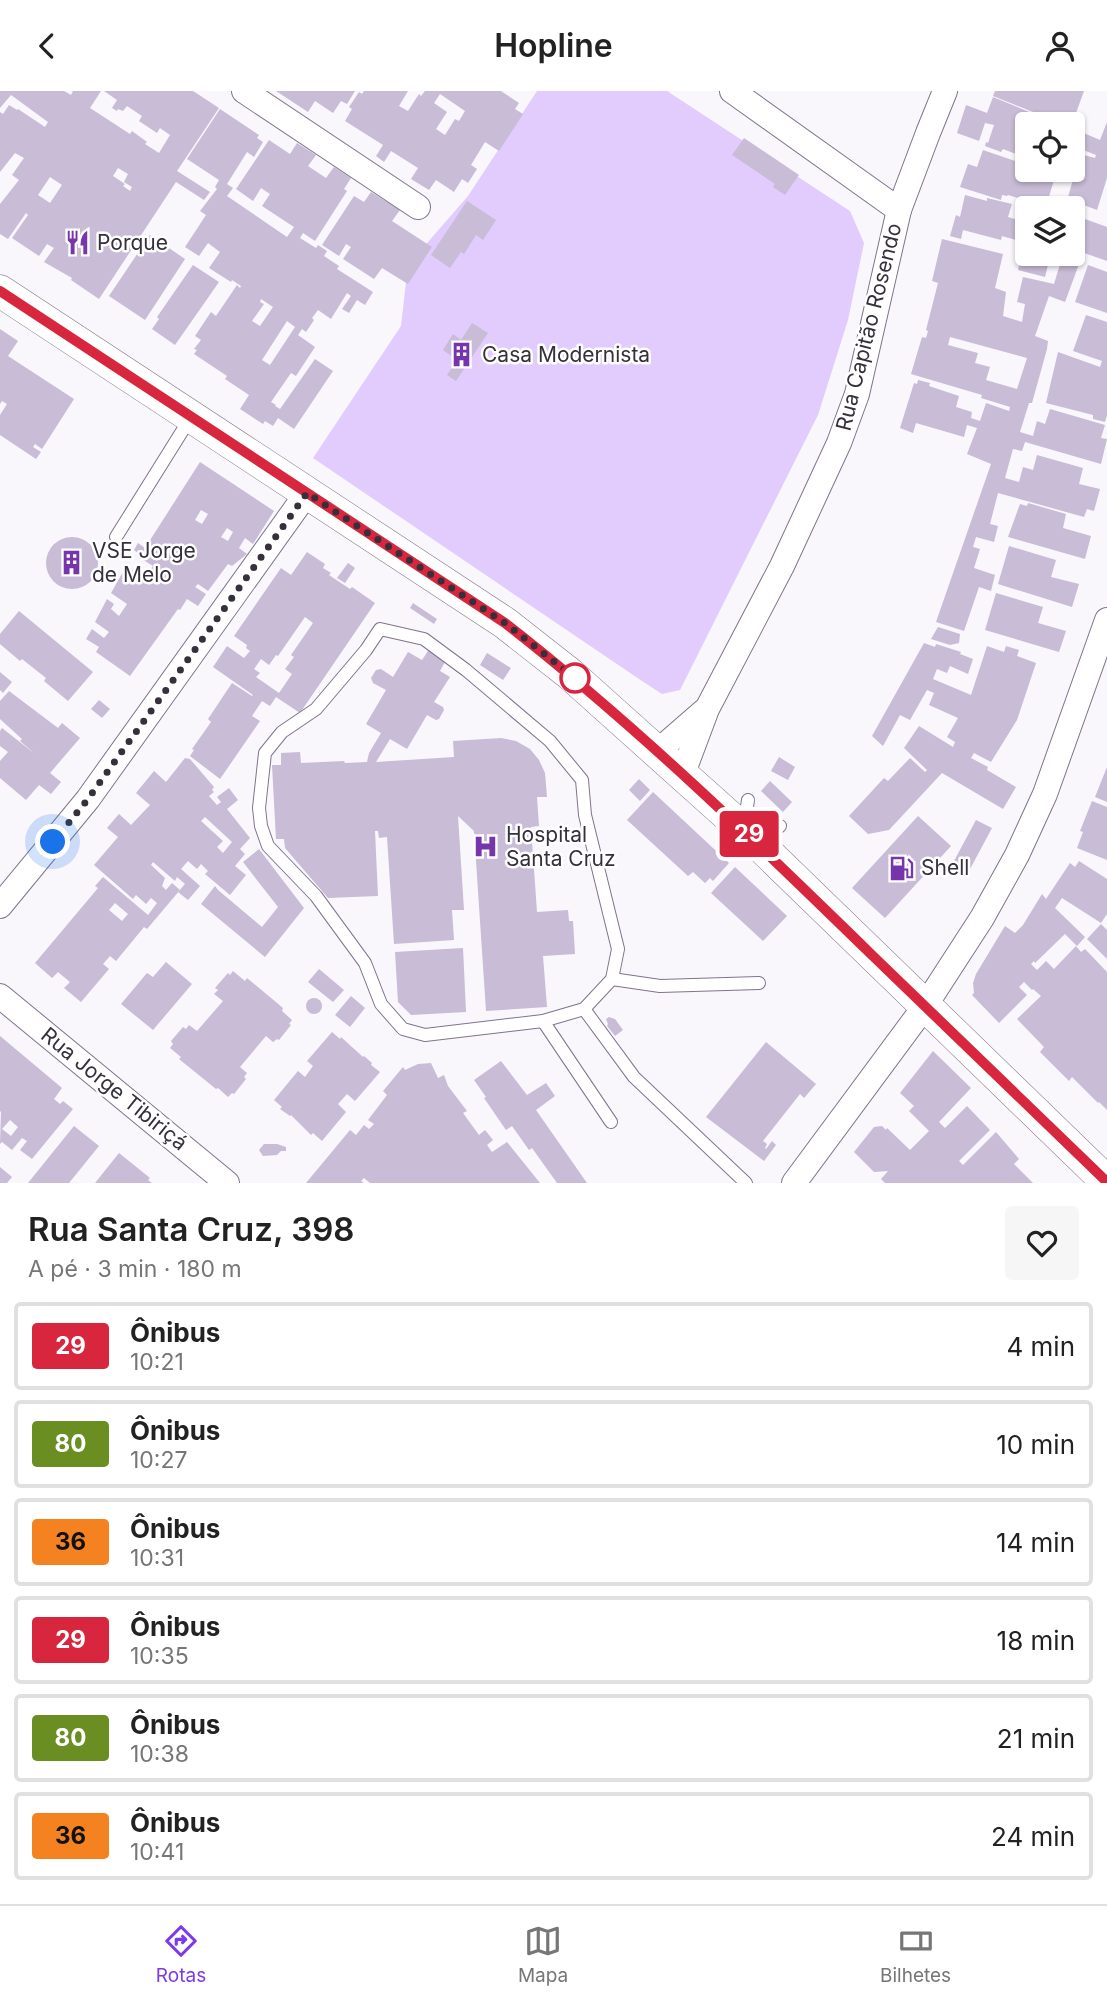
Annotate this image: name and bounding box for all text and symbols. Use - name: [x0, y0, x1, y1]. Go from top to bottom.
- text: Hopline: [494, 26, 613, 65]
- icon: back: [28, 27, 66, 65]
- icon: person: [1041, 27, 1079, 65]
- map controls: [1015, 112, 1085, 266]
- button: locate: [1015, 112, 1085, 182]
- button: layers: [1015, 196, 1085, 266]
- street label: Rua Capitão Rosendo: [831, 221, 906, 433]
- restaurant icon: Porque: [63, 229, 91, 257]
- place label: Porque: [97, 230, 168, 255]
- building icon: Casa Modernista: [448, 341, 476, 369]
- place label: Casa Modernista: [482, 342, 650, 367]
- place label: VSE Jorge de Melo: [92, 538, 196, 587]
- building icon: VSE Jorge de Melo: [58, 549, 86, 577]
- unlabelled marker: [560, 663, 590, 693]
- line badge: 29: [718, 811, 780, 857]
- text: 29: [734, 819, 764, 848]
- place label: Hospital Santa Cruz: [506, 822, 616, 871]
- your location: [35, 824, 70, 859]
- hospital icon: Hospital Santa Cruz: [472, 833, 500, 861]
- fuel station icon: Shell: [887, 854, 915, 882]
- place label: Shell: [921, 855, 969, 880]
- street label: Rua Jorge Tibiriçá: [36, 1022, 192, 1155]
- button: heart: [1005, 1206, 1079, 1280]
- text: Rua Santa Cruz, 398: [28, 1209, 354, 1249]
- text: A pé · 3 min · 180 m: [28, 1255, 242, 1283]
- text: Ônibus: [130, 1317, 220, 1348]
- text: 29: [55, 1331, 86, 1360]
- text: 4 min: [1006, 1331, 1075, 1362]
- text: 10:21: [130, 1348, 184, 1376]
- text: Ônibus: [130, 1415, 220, 1446]
- text: 80: [55, 1429, 86, 1458]
- text: 10 min: [996, 1429, 1075, 1460]
- text: 10:27: [130, 1446, 188, 1474]
- text: Ônibus: [130, 1513, 220, 1544]
- text: 36: [55, 1527, 86, 1556]
- text: 14 min: [996, 1527, 1075, 1558]
- text: 10:31: [130, 1544, 184, 1572]
- text: Ônibus: [130, 1611, 220, 1642]
- text: 29: [55, 1625, 86, 1654]
- text: 18 min: [997, 1625, 1075, 1656]
- text: 10:35: [130, 1642, 189, 1670]
- text: Ônibus: [130, 1709, 220, 1740]
- text: 80: [55, 1723, 86, 1752]
- text: 21 min: [997, 1723, 1075, 1754]
- text: 10:38: [130, 1740, 189, 1768]
- text: Ônibus: [130, 1807, 220, 1838]
- text: 36: [55, 1821, 86, 1850]
- text: 24 min: [991, 1821, 1075, 1852]
- text: 10:41: [130, 1838, 184, 1866]
- tab: Rotas: [156, 1922, 206, 1987]
- tab: Mapa: [518, 1922, 568, 1987]
- tab: Bilhetes: [880, 1922, 951, 1987]

